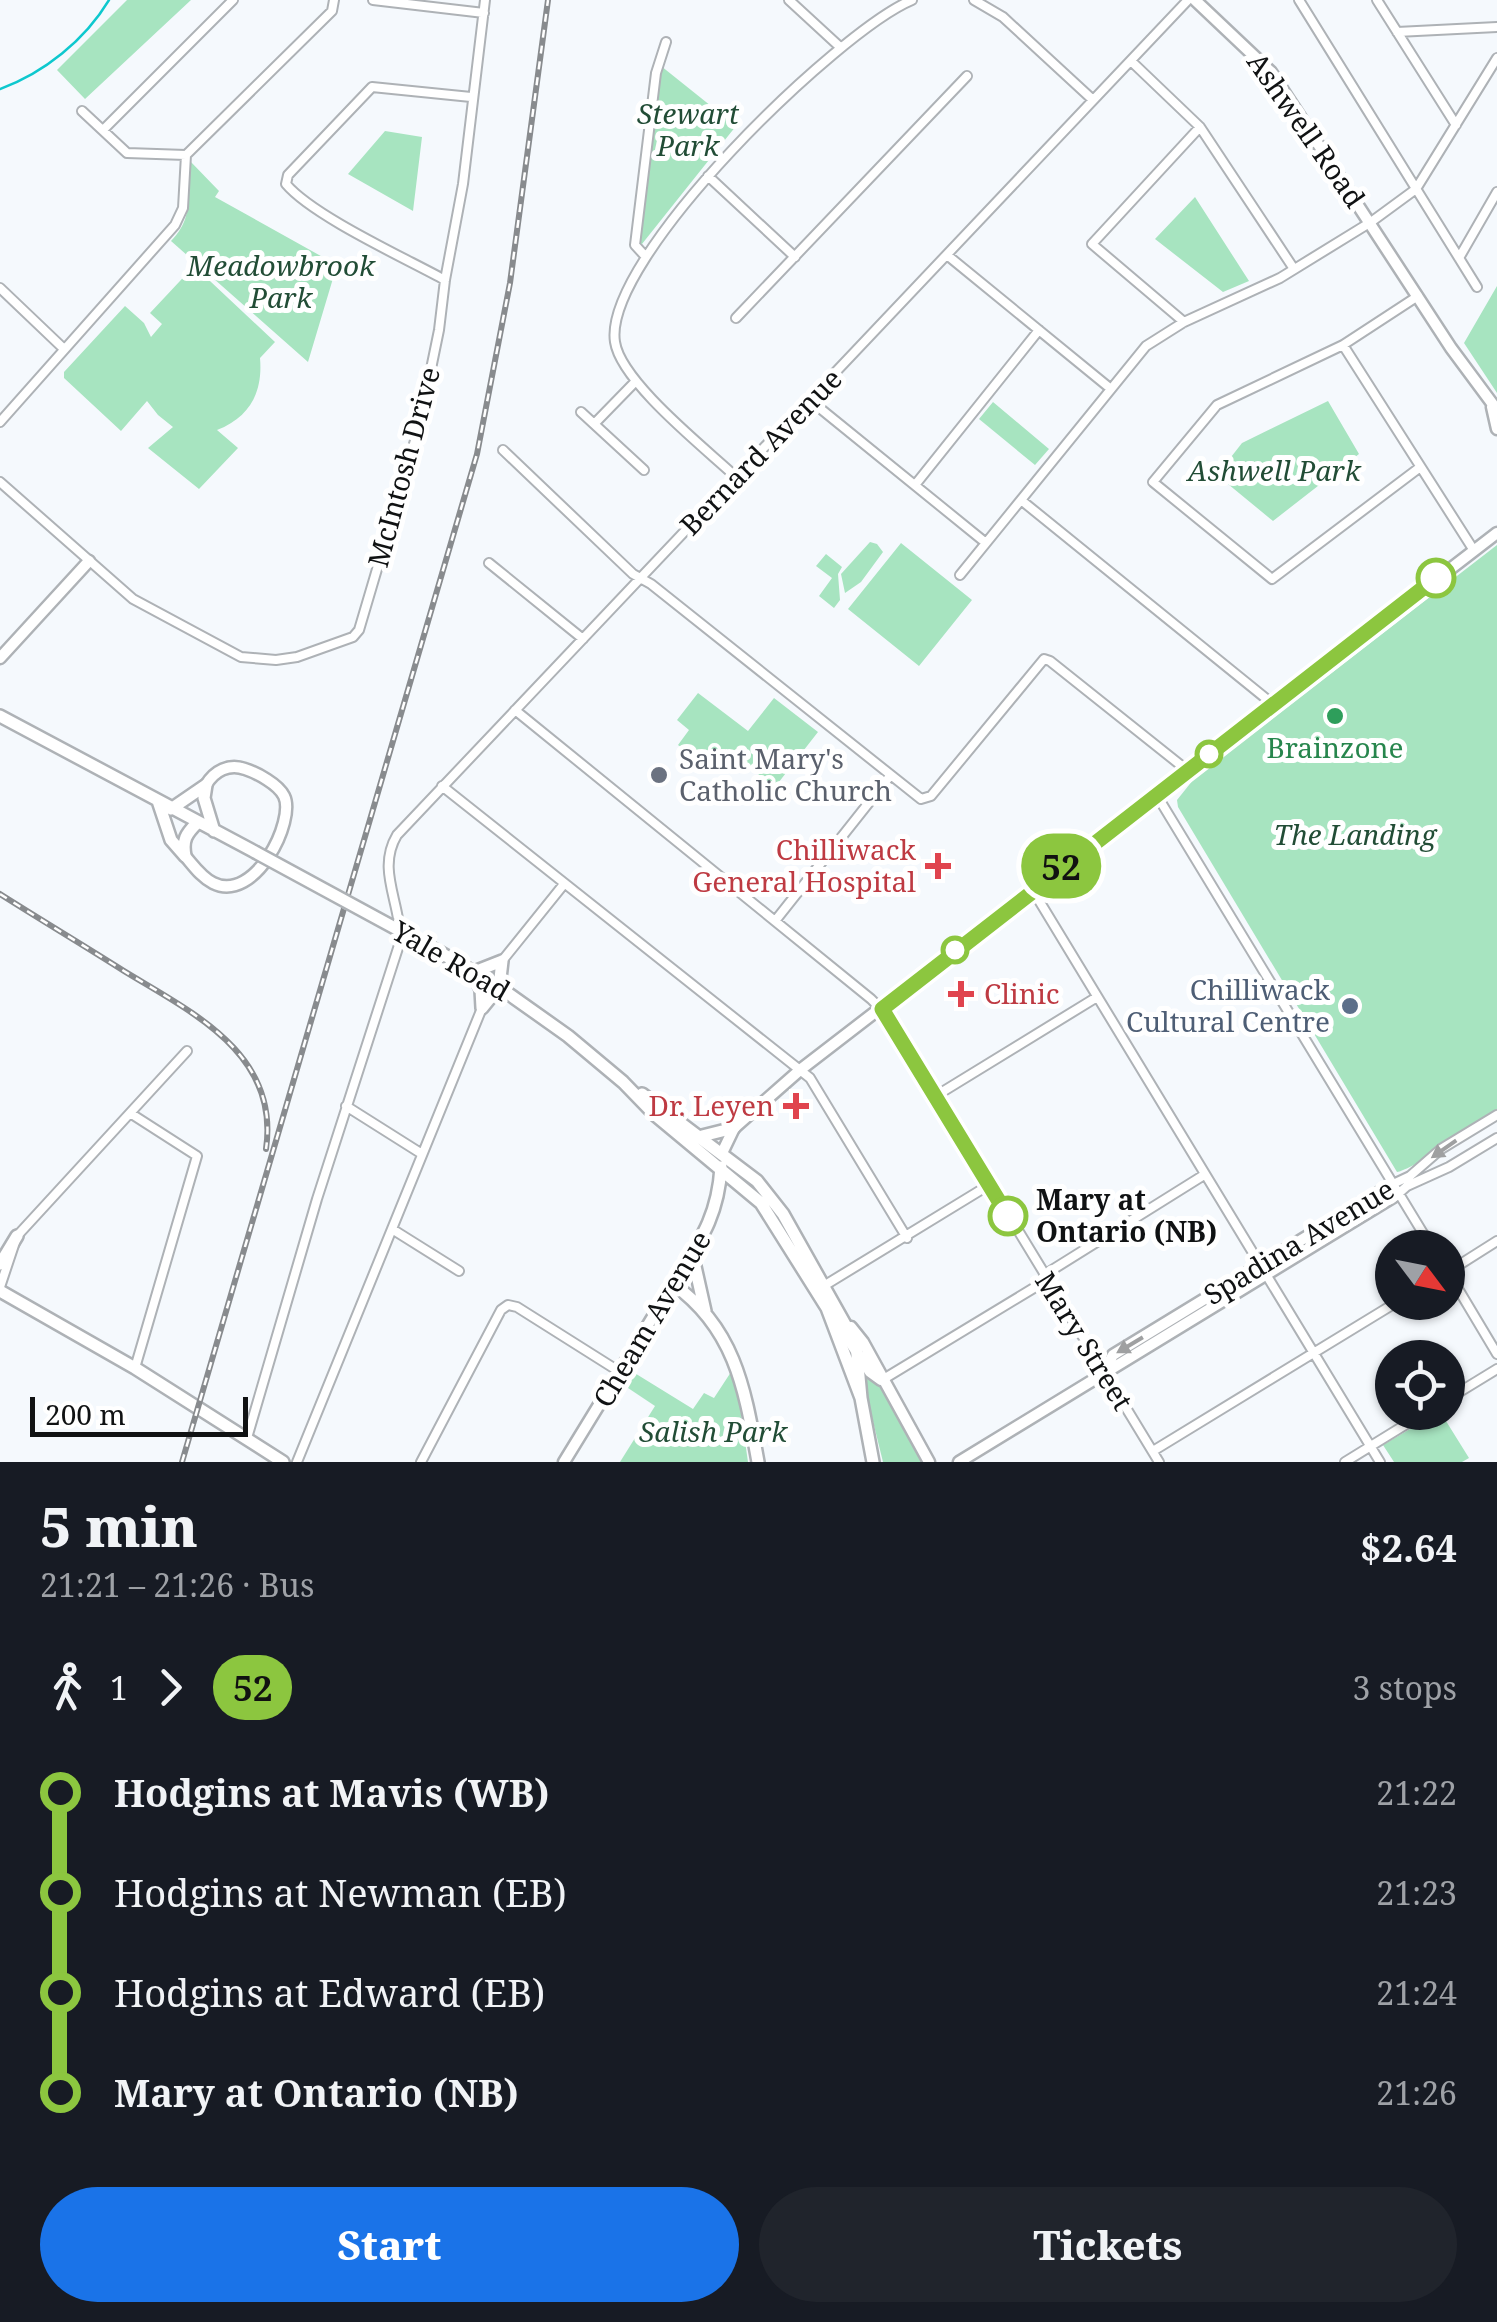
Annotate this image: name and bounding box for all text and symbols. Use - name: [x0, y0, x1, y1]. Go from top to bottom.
- street label: Ashwell Road: [1239, 44, 1374, 215]
- park label: Stewart Park: [637, 94, 740, 164]
- park label: Meadowbrook Park: [186, 246, 376, 316]
- street label: Bernard Avenue: [671, 360, 850, 543]
- street label: McIntosh Drive: [358, 362, 448, 571]
- park label: Ashwell Park: [1185, 451, 1362, 489]
- unlabelled marker: [1417, 559, 1455, 597]
- marker: Brainzone: [1324, 705, 1346, 727]
- place label: Brainzone: [1266, 728, 1404, 766]
- place label: Saint Mary's Catholic Church: [679, 739, 892, 809]
- unlabelled marker: [1196, 741, 1222, 767]
- marker: Saint Mary's Catholic Church: [648, 764, 670, 786]
- park label: The Landing: [1274, 815, 1438, 853]
- place label: Chilliwack General Hospital: [692, 830, 917, 900]
- line badge: 52: [1016, 834, 1106, 898]
- text: 52: [1041, 843, 1081, 890]
- marker: Chilliwack General Hospital: [925, 853, 951, 879]
- street label: Yale Road: [385, 911, 517, 1009]
- unlabelled marker: [942, 937, 968, 963]
- place label: Chilliwack Cultural Centre: [1126, 970, 1331, 1040]
- place label: Clinic: [984, 974, 1060, 1012]
- marker: Clinic: [948, 981, 974, 1007]
- marker: Chilliwack Cultural Centre: [1339, 995, 1361, 1017]
- place label: Dr. Leyen: [649, 1086, 774, 1124]
- marker: Dr. Leyen: [783, 1093, 809, 1119]
- one-way arrow: [1431, 1139, 1457, 1158]
- street label: Spadina Avenue: [1196, 1169, 1401, 1313]
- place label: Mary at Ontario (NB): [1036, 1180, 1217, 1250]
- marker: Mary at Ontario (NB): [989, 1197, 1027, 1235]
- street label: Cheam Avenue: [583, 1223, 719, 1414]
- north arrow: [1375, 1230, 1465, 1320]
- map controls: [1375, 1230, 1465, 1430]
- street label: Mary Street: [1027, 1264, 1142, 1417]
- one-way arrow: [1116, 1336, 1144, 1353]
- button: locate: [1375, 1340, 1465, 1430]
- scale bar: [30, 1392, 248, 1436]
- text: 200 m: [45, 1395, 126, 1433]
- park label: Salish Park: [639, 1412, 788, 1450]
- text: 5 min: [40, 1488, 198, 1563]
- text: $2.64: [1360, 1521, 1457, 1573]
- text: 21:21 – 21:26 · Bus: [40, 1563, 314, 1606]
- icon: walk: [40, 1660, 95, 1715]
- icon: forward: [143, 1660, 198, 1715]
- text: 52: [233, 1664, 272, 1711]
- text: 1: [110, 1666, 128, 1709]
- text: 3 stops: [1353, 1666, 1457, 1709]
- text: Hodgins at Mavis (WB): [114, 1766, 549, 1818]
- text: 21:22: [1376, 1771, 1457, 1814]
- text: Hodgins at Newman (EB): [114, 1866, 567, 1918]
- text: 21:23: [1376, 1871, 1457, 1914]
- text: Hodgins at Edward (EB): [114, 1966, 545, 2018]
- text: 21:24: [1376, 1971, 1457, 2014]
- text: Mary at Ontario (NB): [114, 2066, 519, 2118]
- text: 21:26: [1376, 2071, 1457, 2114]
- button: Start: [40, 2187, 739, 2302]
- button: Tickets: [759, 2187, 1457, 2302]

